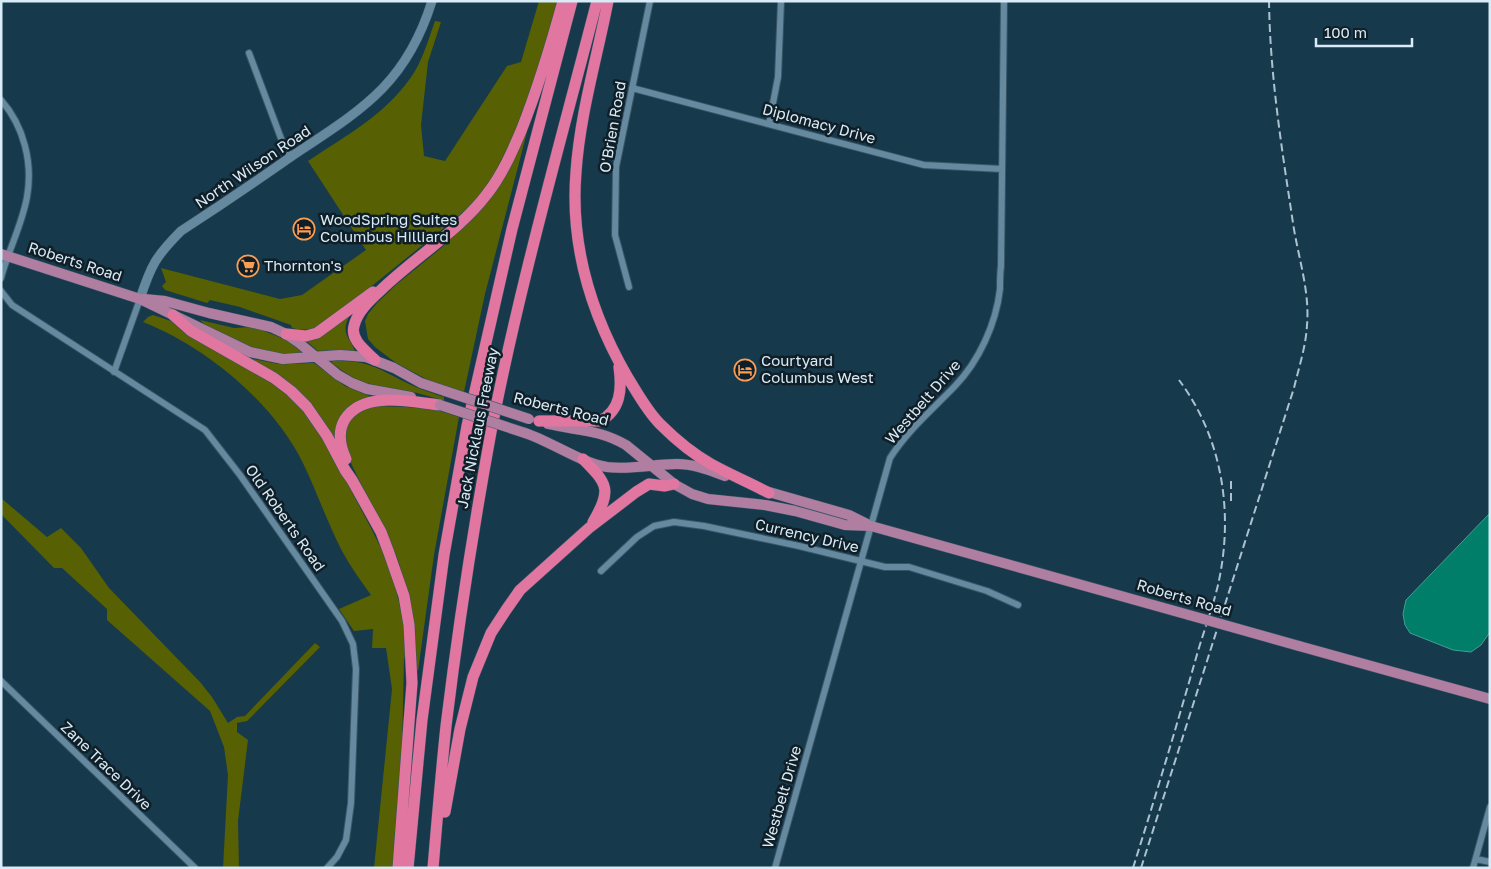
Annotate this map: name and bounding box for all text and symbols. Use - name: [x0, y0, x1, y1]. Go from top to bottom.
- scale bar: [1316, 15, 1412, 47]
- text: 100 m: [1324, 23, 1367, 41]
- street label: O'Brien Road: [595, 80, 629, 174]
- street label: Diplomacy Drive: [761, 99, 878, 147]
- street label: North Wilson Road: [191, 121, 314, 211]
- place label: WoodSpring Suites Columbus Hilliard: [320, 210, 457, 245]
- hotel icon: WoodSpring Suites Columbus Hilliard: [292, 217, 316, 241]
- street label: Roberts Road: [26, 237, 124, 285]
- supermarket icon: Thornton's: [236, 254, 260, 278]
- place label: Thornton's: [264, 256, 342, 274]
- street label: Jack Nicklaus Freeway: [453, 345, 502, 510]
- place label: Courtyard Columbus West: [761, 351, 874, 386]
- street label: Westbelt Drive: [881, 355, 964, 447]
- hotel icon: Courtyard Columbus West: [733, 358, 757, 382]
- street label: Roberts Road: [512, 387, 611, 429]
- street label: Old Roberts Road: [242, 461, 329, 574]
- street label: Currency Drive: [754, 514, 861, 556]
- street label: Roberts Road: [1135, 575, 1234, 619]
- street label: Zane Trace Drive: [58, 717, 156, 813]
- street label: Westbelt Drive: [758, 743, 804, 850]

